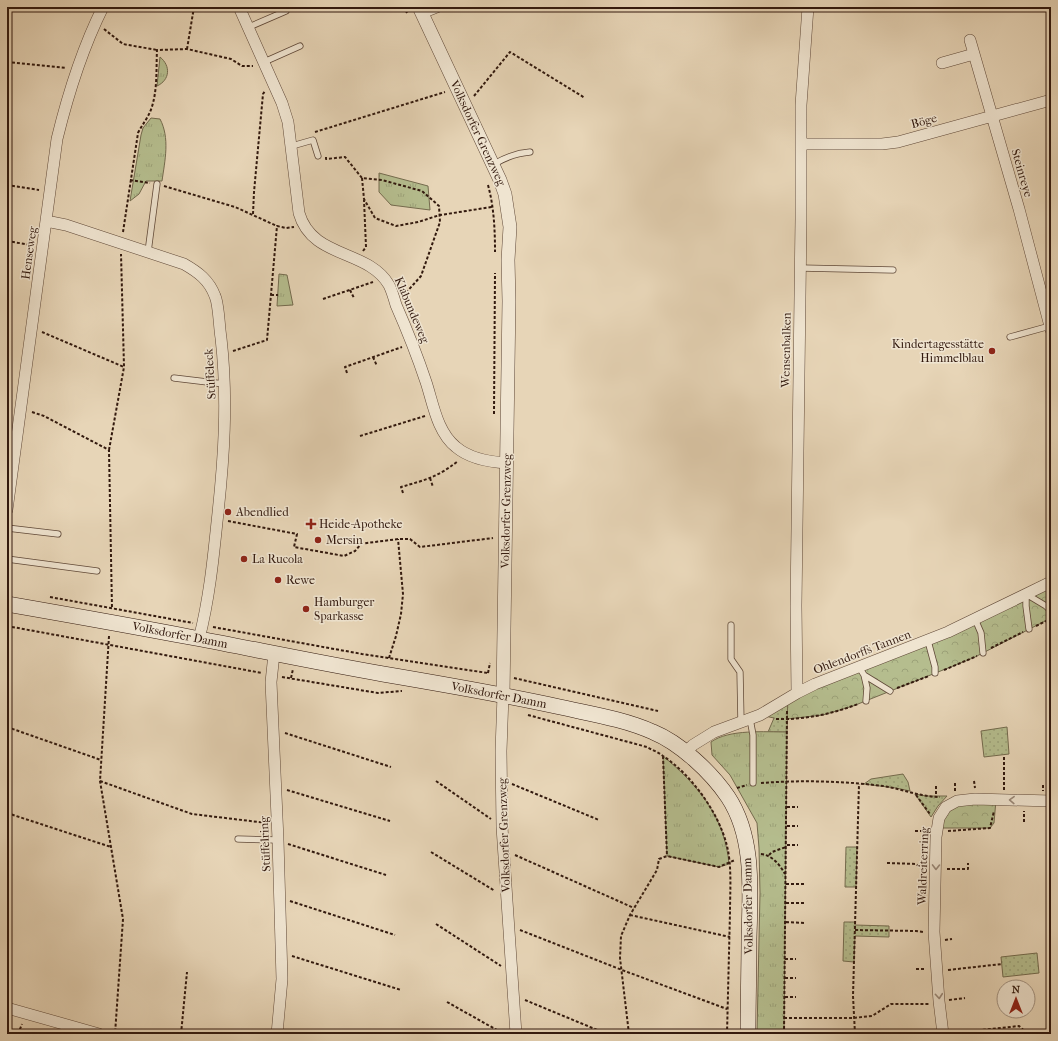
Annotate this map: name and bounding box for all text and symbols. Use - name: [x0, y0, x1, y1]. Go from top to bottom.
- street label: Volksdorfer Grenzweg: [447, 77, 509, 189]
- street label: Böge: [910, 111, 939, 131]
- street label: Steinreye: [1008, 147, 1036, 199]
- street label: Henseweg: [18, 225, 40, 280]
- street label: Klabundeweg: [392, 275, 433, 346]
- street label: Wensenbalken: [778, 312, 794, 389]
- place label: Kindertagesstätte Himmelblau: [892, 337, 984, 365]
- marker: Kindertagesstätte Himmelblau: [987, 346, 997, 356]
- street label: Stüffeleck: [201, 347, 219, 400]
- street label: Volksdorfer Grenzweg: [498, 453, 514, 570]
- place label: Abendlied: [235, 505, 289, 519]
- marker: Abendlied: [223, 507, 233, 517]
- place label: Heide-Apotheke: [319, 517, 403, 531]
- marker: Heide-Apotheke: [306, 519, 316, 529]
- place label: Mersin: [326, 533, 363, 547]
- marker: Mersin: [313, 535, 323, 545]
- place label: La Rucola: [252, 552, 303, 566]
- marker: La Rucola: [239, 554, 249, 564]
- place label: Rewe: [286, 573, 315, 587]
- marker: Rewe: [273, 575, 283, 585]
- place label: Hamburger Sparkasse: [314, 595, 375, 623]
- marker: Hamburger Sparkasse: [301, 604, 311, 614]
- street label: Volksdorfer Damm: [130, 619, 229, 651]
- street label: Ohlendorffs Tannen: [811, 627, 913, 677]
- street label: Volksdorfer Damm: [449, 679, 548, 711]
- street label: Volksdorfer Grenzweg: [495, 777, 513, 894]
- one-way arrow: [1009, 796, 1015, 804]
- street label: Stüffelring: [257, 815, 273, 872]
- street label: Waldreiterring: [915, 826, 931, 906]
- street label: Volksdorfer Damm: [740, 858, 756, 955]
- one-way arrow: [932, 864, 940, 870]
- north arrow: [996, 979, 1036, 1019]
- text: N: [1012, 983, 1021, 996]
- one-way arrow: [934, 993, 943, 999]

